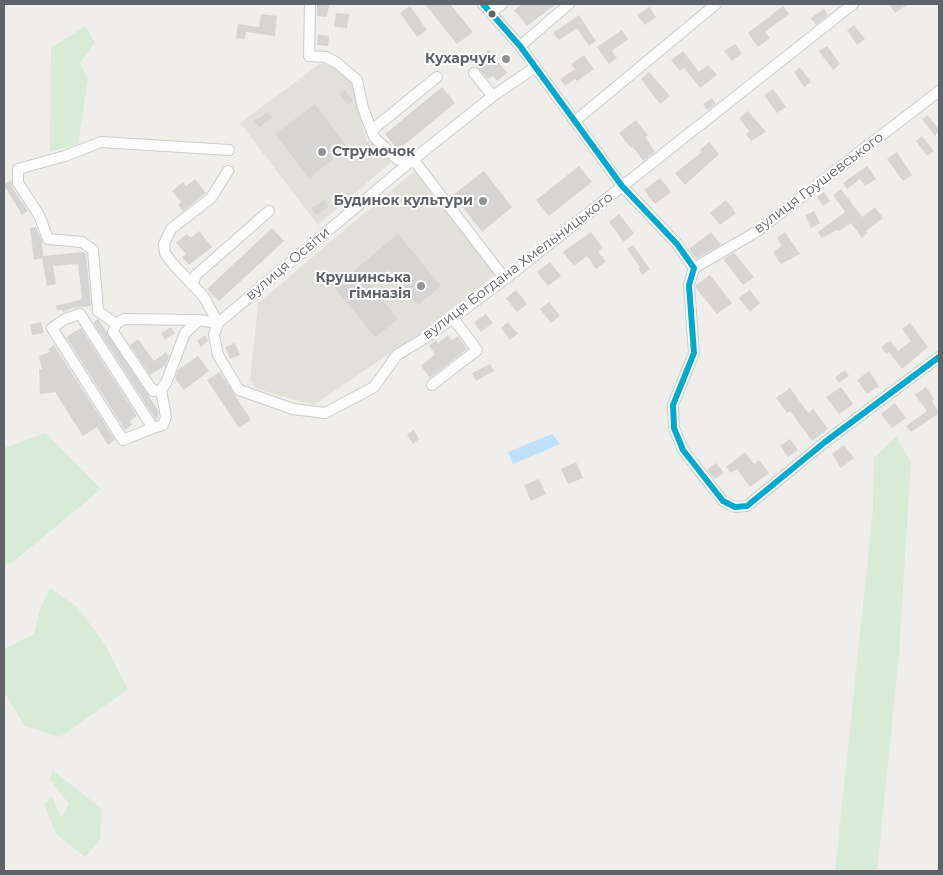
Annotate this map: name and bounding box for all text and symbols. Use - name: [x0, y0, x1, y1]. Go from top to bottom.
- unlabelled marker: [487, 9, 497, 19]
- place label: Кухарчук: [425, 51, 496, 67]
- marker: Кухарчук: [500, 53, 512, 65]
- street label: вулиця Грушевського: [751, 129, 887, 237]
- place label: Струмочок: [332, 144, 415, 160]
- marker: Струмочок: [316, 146, 328, 158]
- street label: вулиця Богдана Хмельницького: [420, 189, 616, 343]
- place label: Будинок культури: [334, 193, 473, 209]
- marker: Будинок культури: [477, 195, 489, 207]
- street label: вулиця Освіти: [243, 224, 333, 304]
- place label: Крушинська гімназія: [315, 270, 411, 302]
- marker: Крушинська гімназія: [415, 280, 427, 292]

